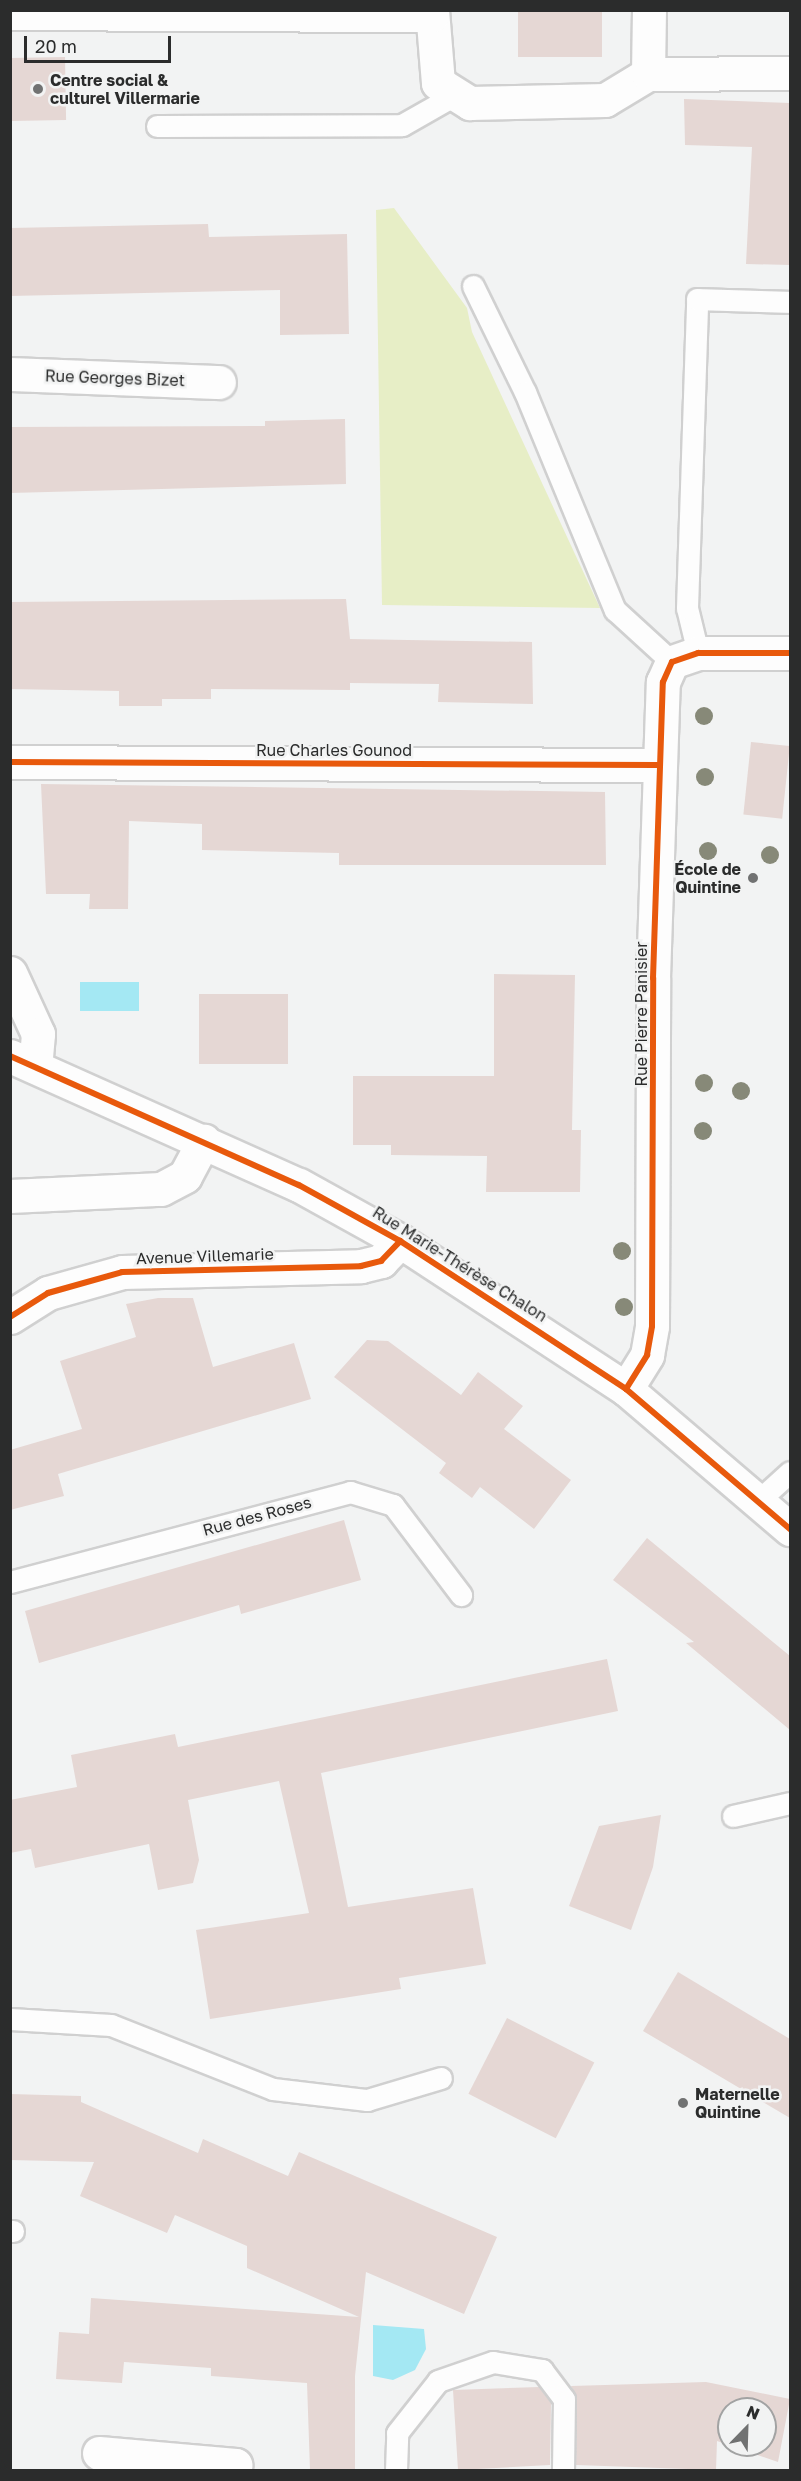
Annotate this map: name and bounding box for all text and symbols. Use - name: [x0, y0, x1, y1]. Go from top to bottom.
- scale bar: [27, 24, 174, 62]
- text: 20 m: [35, 35, 77, 57]
- place label: Centre social & culturel Villermarie: [50, 70, 200, 108]
- marker: Centre social & culturel Villermarie: [31, 82, 45, 96]
- street label: Rue Georges Bizet: [45, 366, 185, 390]
- street label: Rue Charles Gounod: [256, 740, 412, 760]
- place label: École de Quintine: [674, 859, 741, 897]
- marker: École de Quintine: [746, 871, 760, 885]
- street label: Rue Pierre Panisier: [631, 942, 651, 1086]
- street label: Rue Marie-Thérèse Chalon: [369, 1202, 551, 1326]
- street label: Avenue Villemarie: [136, 1244, 274, 1268]
- street label: Rue des Roses: [201, 1492, 313, 1540]
- place label: Maternelle Quintine: [695, 2084, 780, 2122]
- marker: Maternelle Quintine: [676, 2096, 690, 2110]
- north arrow: [717, 2397, 777, 2457]
- text: N: [744, 2401, 763, 2424]

